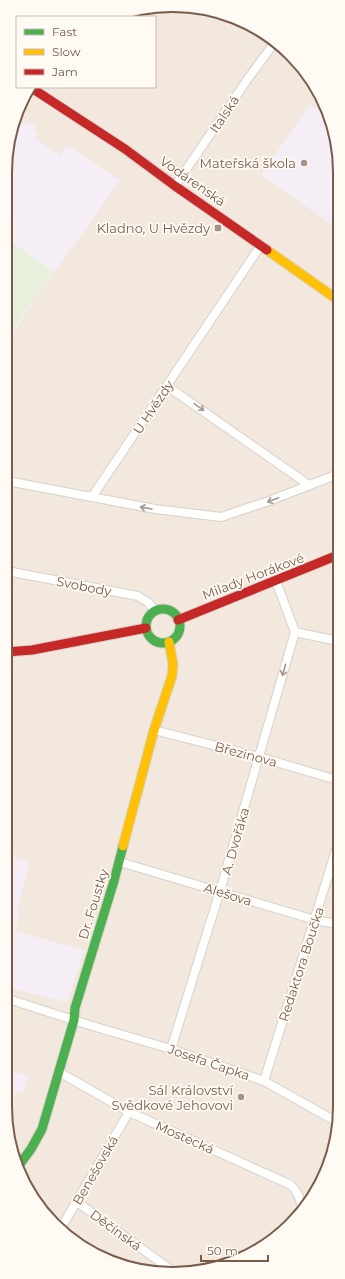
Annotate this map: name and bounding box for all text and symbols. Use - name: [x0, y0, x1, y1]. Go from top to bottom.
- legend: [16, 16, 156, 88]
- text: Fast: [52, 24, 77, 39]
- text: Slow: [52, 44, 81, 59]
- text: Jam: [51, 64, 78, 79]
- street label: Italská: [206, 92, 242, 136]
- street label: Vodárenská: [157, 153, 229, 209]
- place label: Mateřská škola: [200, 155, 296, 171]
- marker: Mateřská škola: [299, 158, 309, 168]
- place label: Kladno, U Hvězdy: [97, 220, 211, 236]
- marker: Kladno, U Hvězdy: [213, 223, 223, 233]
- street label: U Hvězdy: [129, 376, 177, 437]
- one-way arrow: [194, 403, 205, 411]
- one-way arrow: [267, 496, 279, 504]
- one-way arrow: [140, 504, 153, 512]
- street label: Milady Horákové: [200, 549, 306, 603]
- street label: Svobody: [55, 573, 114, 599]
- one-way arrow: [280, 663, 288, 676]
- street label: Březinova: [213, 738, 279, 770]
- street label: A. Dvořáka: [218, 805, 252, 877]
- street label: Dr. Foustky: [75, 866, 112, 941]
- street label: Alešova: [202, 879, 254, 909]
- street label: Redaktora Boučka: [275, 905, 327, 1023]
- street label: Josefa Čapka: [165, 1040, 252, 1083]
- place label: Sál Království Svědkové Jehovovi: [112, 1082, 233, 1113]
- marker: Sál Království Svědkové Jehovovi: [236, 1092, 246, 1102]
- street label: Mostecká: [153, 1117, 217, 1157]
- street label: Benešovská: [69, 1133, 121, 1207]
- street label: Děčínská: [87, 1206, 145, 1254]
- scale bar: [201, 1237, 268, 1263]
- text: 50 m: [207, 1243, 238, 1258]

